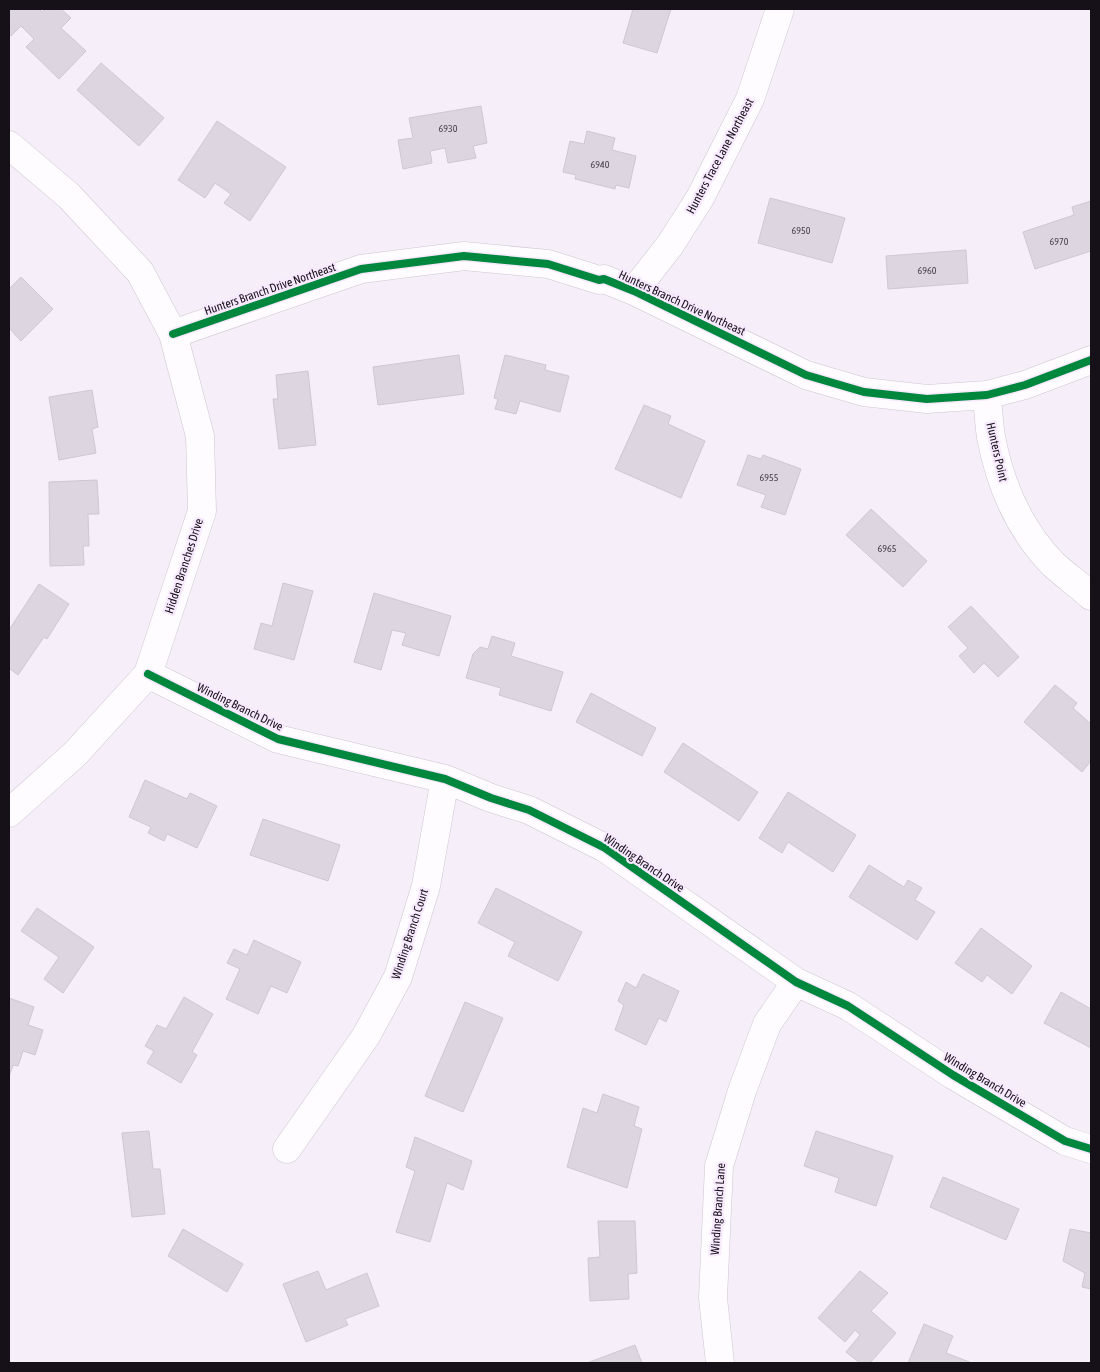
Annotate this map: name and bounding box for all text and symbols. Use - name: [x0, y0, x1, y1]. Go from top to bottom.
- street label: Hunters Trace Lane Northeast: [684, 95, 757, 216]
- house number: 6930: [439, 123, 458, 134]
- house number: 6940: [591, 159, 610, 170]
- house number: 6950: [792, 225, 811, 236]
- house number: 6970: [1050, 236, 1069, 247]
- street label: Hunters Branch Drive Northeast: [202, 260, 338, 318]
- house number: 6960: [918, 265, 937, 276]
- street label: Hunters Branch Drive Northeast: [616, 267, 748, 339]
- street label: Hunters Point: [983, 421, 1011, 483]
- house number: 6955: [760, 472, 779, 483]
- street label: Hidden Branches Drive: [162, 517, 206, 615]
- house number: 6965: [878, 543, 897, 554]
- street label: Winding Branch Drive: [195, 680, 285, 734]
- street label: Winding Branch Drive: [601, 831, 687, 895]
- street label: Winding Branch Court: [389, 886, 431, 981]
- street label: Winding Branch Drive: [941, 1050, 1029, 1110]
- street label: Winding Branch Lane: [708, 1163, 728, 1255]

